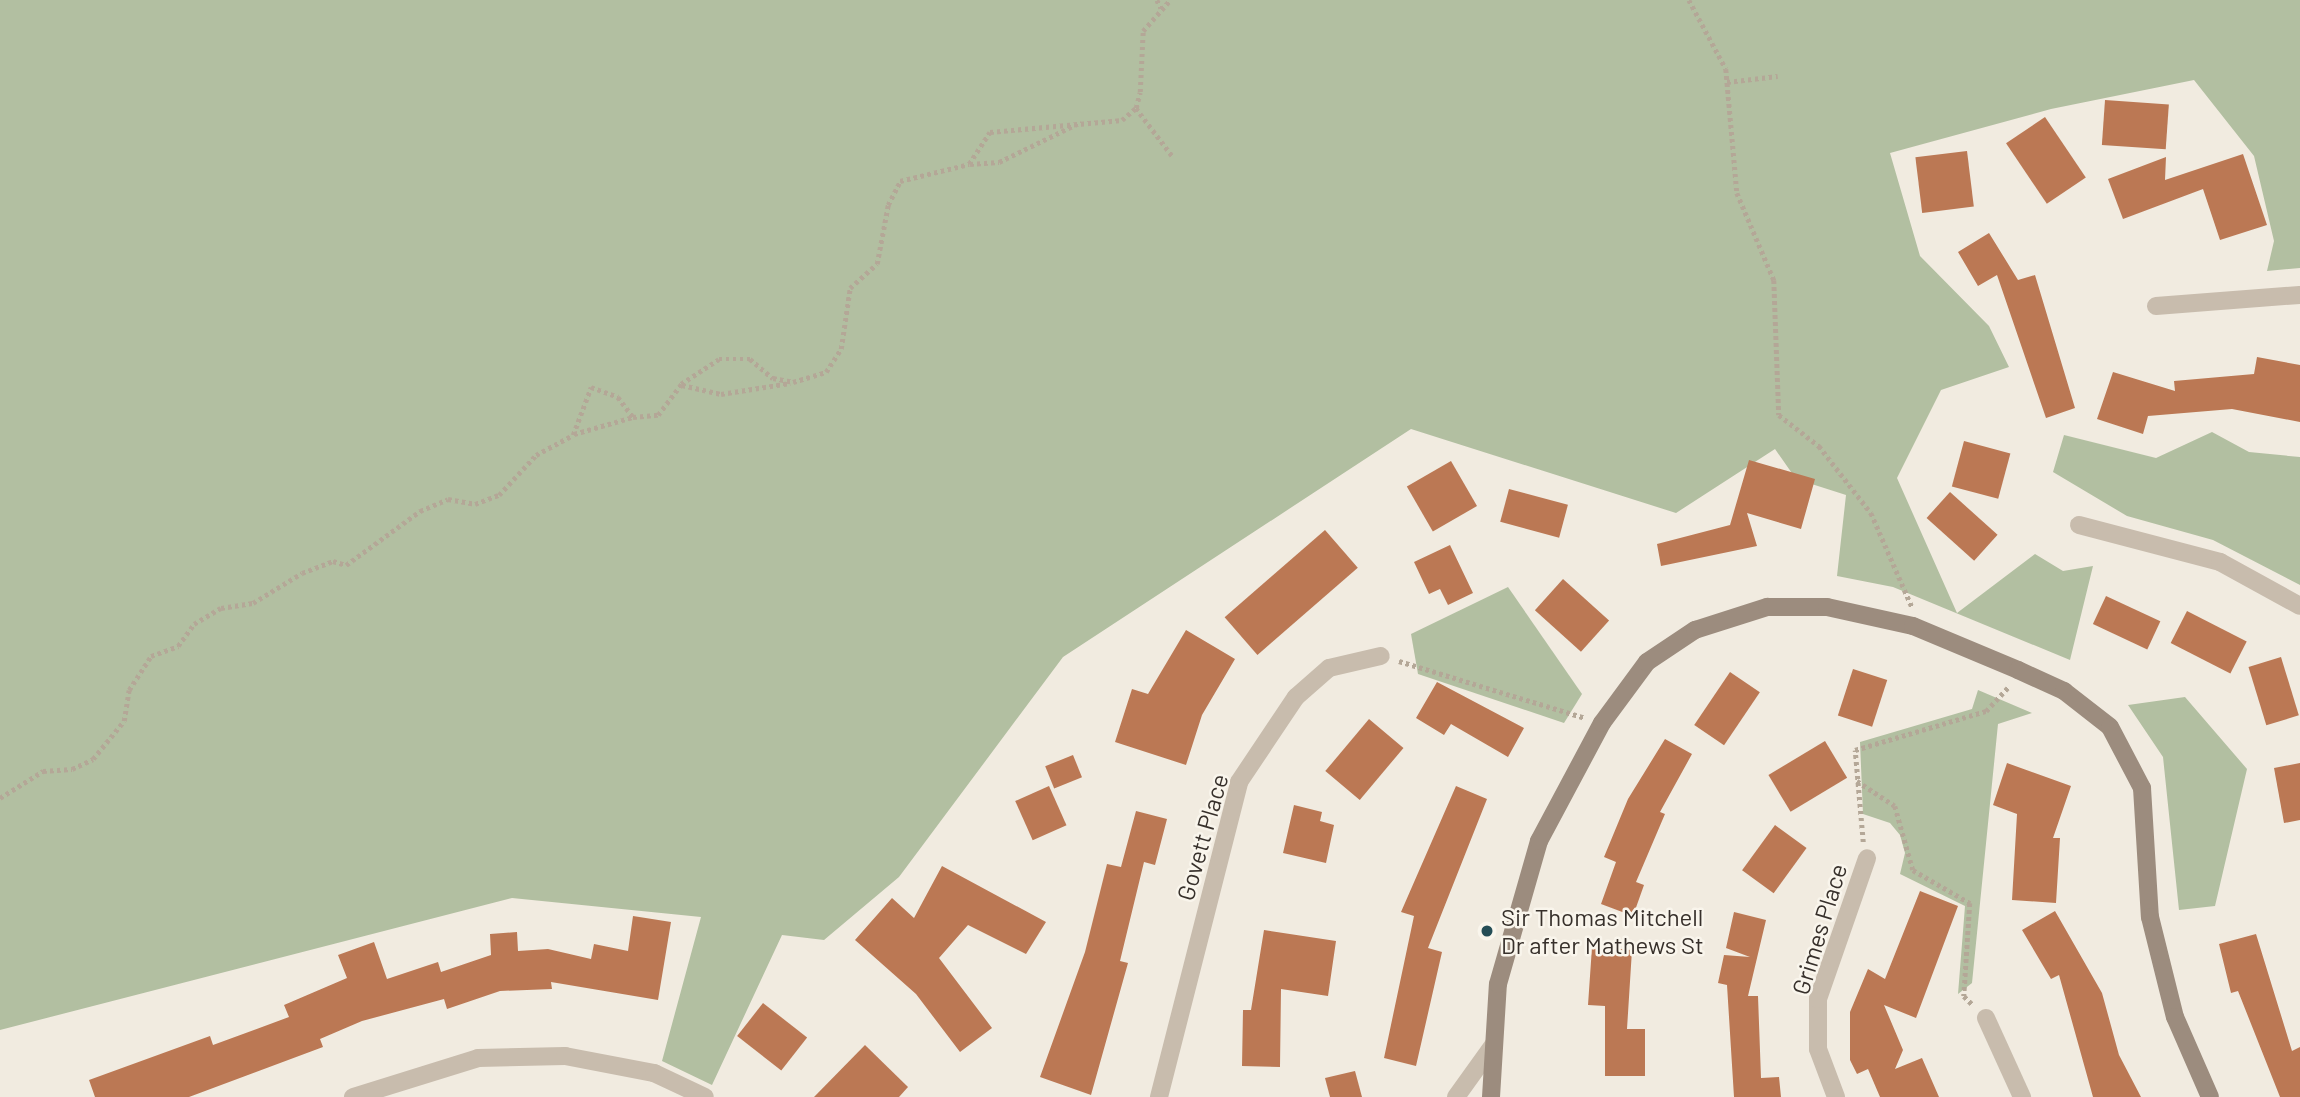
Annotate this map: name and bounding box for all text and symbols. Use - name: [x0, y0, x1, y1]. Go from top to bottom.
- street label: Govett Place: [1170, 770, 1234, 904]
- street label: Grimes Place: [1785, 860, 1853, 998]
- place label: Sir Thomas Mitchell Dr after Mathews St: [1501, 903, 1704, 959]
- marker: Sir Thomas Mitchell Dr after Mathews St: [1479, 923, 1495, 939]

